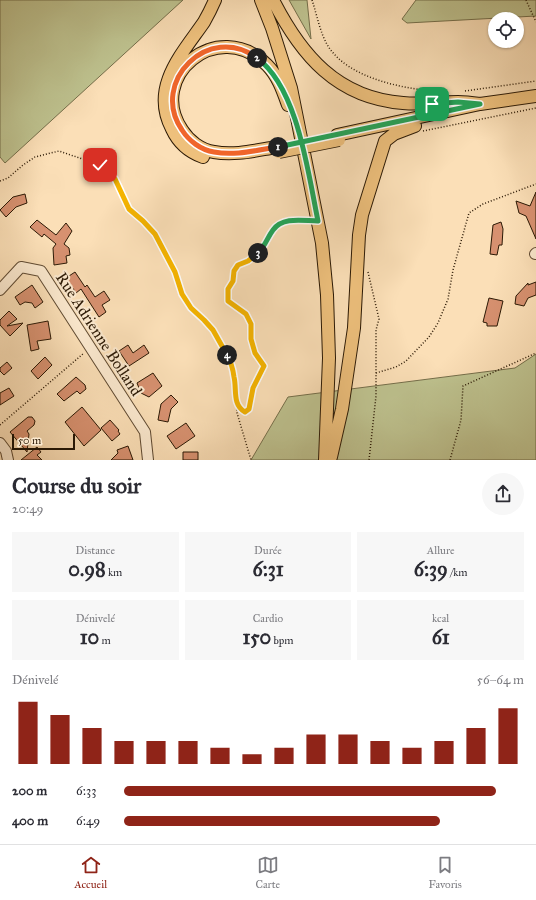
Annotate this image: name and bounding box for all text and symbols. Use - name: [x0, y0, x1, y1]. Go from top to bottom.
- map controls: [488, 12, 524, 48]
- button: locate: [488, 12, 524, 48]
- pin: 2: [247, 48, 267, 68]
- text: 2: [254, 51, 260, 64]
- pin: [415, 87, 449, 121]
- icon: arrive: [421, 93, 443, 115]
- pin: 1: [268, 137, 288, 157]
- text: 1: [276, 140, 280, 153]
- pin: [83, 148, 117, 182]
- icon: check: [89, 154, 111, 176]
- pin: 3: [248, 243, 268, 263]
- text: 3: [256, 246, 260, 259]
- street label: Rue Adrienne Bolland: [52, 269, 146, 399]
- pin: 4: [217, 345, 237, 365]
- text: 4: [224, 348, 230, 361]
- scale bar: [12, 432, 75, 451]
- text: 50 m: [18, 434, 41, 447]
- text: Course du soir: [12, 472, 141, 499]
- button: share: [482, 473, 524, 515]
- text: 20:49: [12, 501, 43, 517]
- text: Distance: [76, 544, 115, 557]
- text: Durée: [254, 544, 282, 557]
- text: Allure: [427, 544, 455, 557]
- text: 0.98: [68, 557, 106, 581]
- text: 6:31: [252, 557, 284, 581]
- text: 6:39: [414, 557, 448, 581]
- text: km: [106, 566, 122, 579]
- text: /km: [448, 566, 468, 579]
- text: Dénivelé: [76, 612, 115, 625]
- text: Cardio: [253, 612, 283, 625]
- text: kcal: [432, 612, 449, 625]
- text: 10: [80, 625, 99, 649]
- text: 150: [242, 625, 271, 649]
- text: 61: [432, 625, 450, 649]
- text: m: [99, 634, 111, 647]
- text: bpm: [271, 634, 294, 647]
- text: Dénivelé: [12, 672, 59, 688]
- text: 56–64 m: [477, 672, 524, 688]
- text: 200 m: [12, 783, 47, 799]
- text: 6:33: [76, 783, 96, 799]
- text: 400 m: [12, 813, 48, 829]
- text: 6:49: [76, 813, 100, 829]
- tab: Accueil: [74, 854, 107, 891]
- tab: Carte: [255, 854, 280, 891]
- tab: Favoris: [428, 854, 462, 891]

